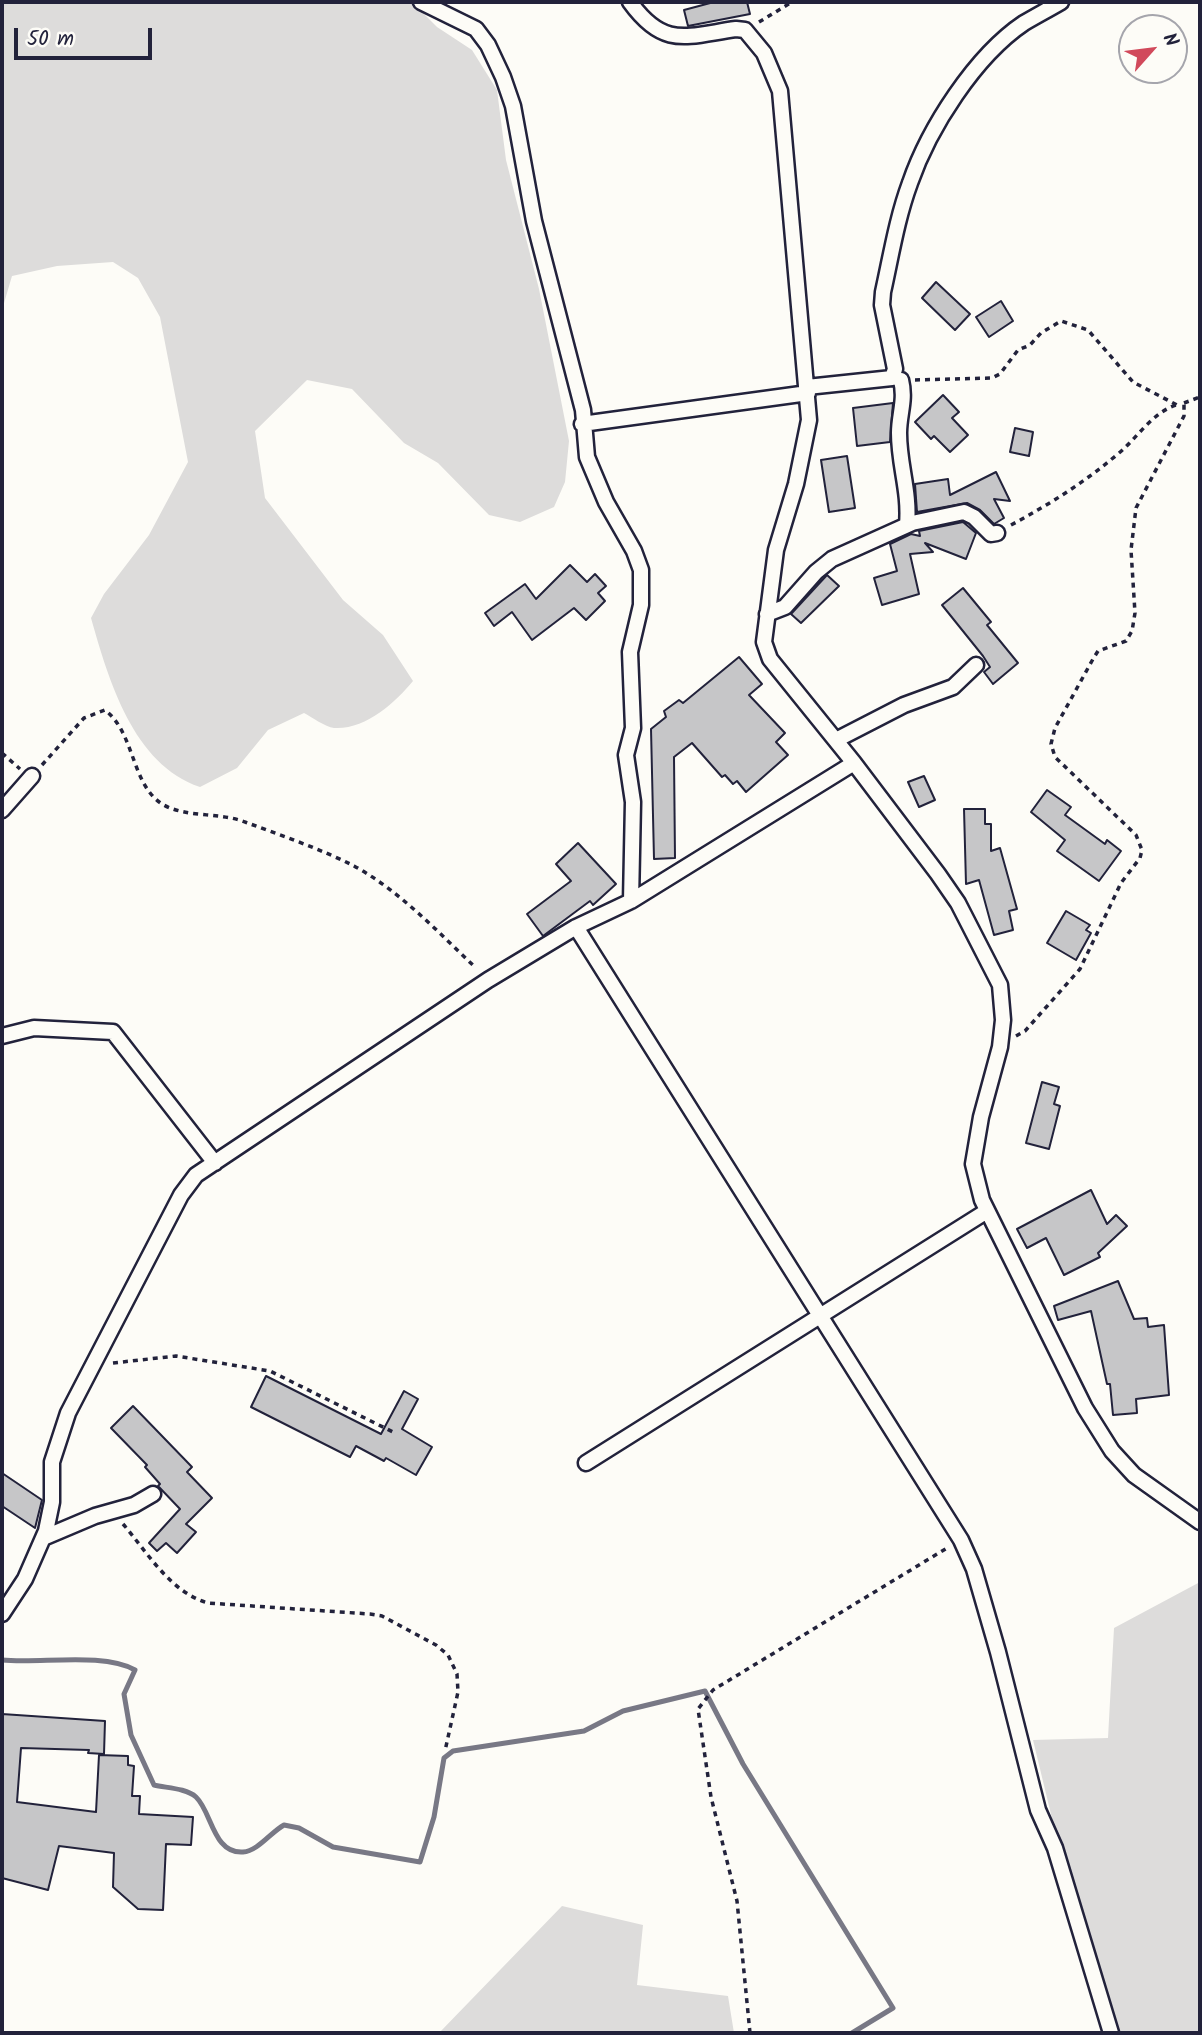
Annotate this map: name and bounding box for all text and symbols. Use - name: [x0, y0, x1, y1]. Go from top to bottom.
- scale bar: [18, 14, 156, 58]
- north arrow: [1118, 14, 1188, 84]
- text: 50 m: [27, 23, 74, 56]
- text: N: [1154, 28, 1186, 52]

